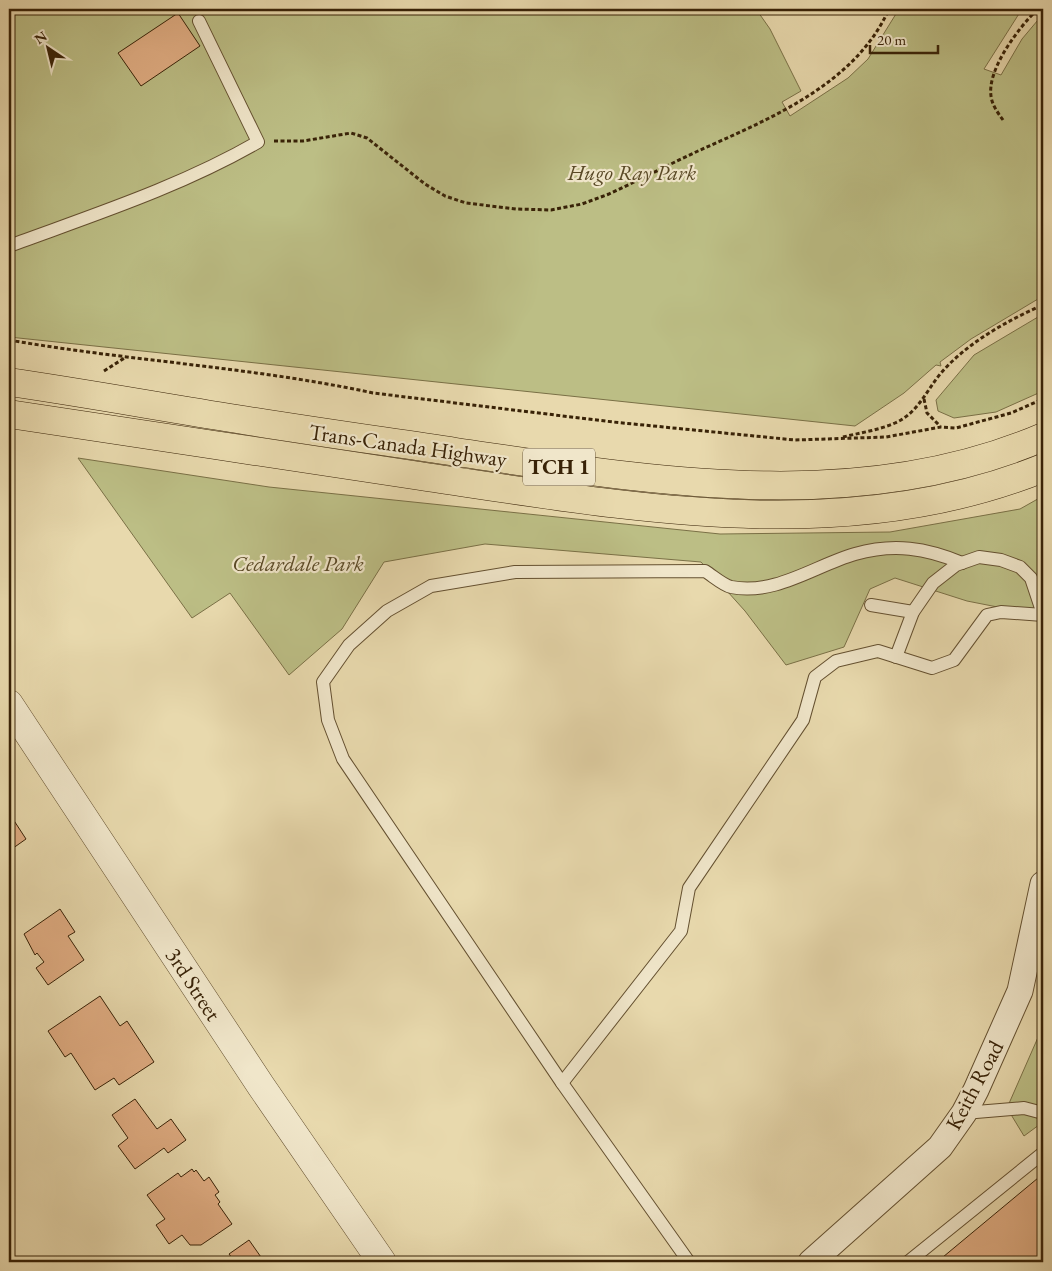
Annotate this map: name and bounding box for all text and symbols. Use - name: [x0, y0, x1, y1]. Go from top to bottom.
- north arrow: [22, 22, 72, 72]
- scale bar: [870, 22, 937, 54]
- text: N: [31, 26, 51, 48]
- text: 20 m: [877, 30, 906, 49]
- park label: Hugo Ray Park: [567, 158, 696, 187]
- street label: Trans-Canada Highway: [307, 417, 509, 474]
- road number: TCH 1: [523, 448, 595, 486]
- park label: Cedardale Park: [232, 549, 364, 578]
- street label: 3rd Street: [159, 942, 228, 1027]
- street label: Keith Road: [939, 1035, 1011, 1135]

